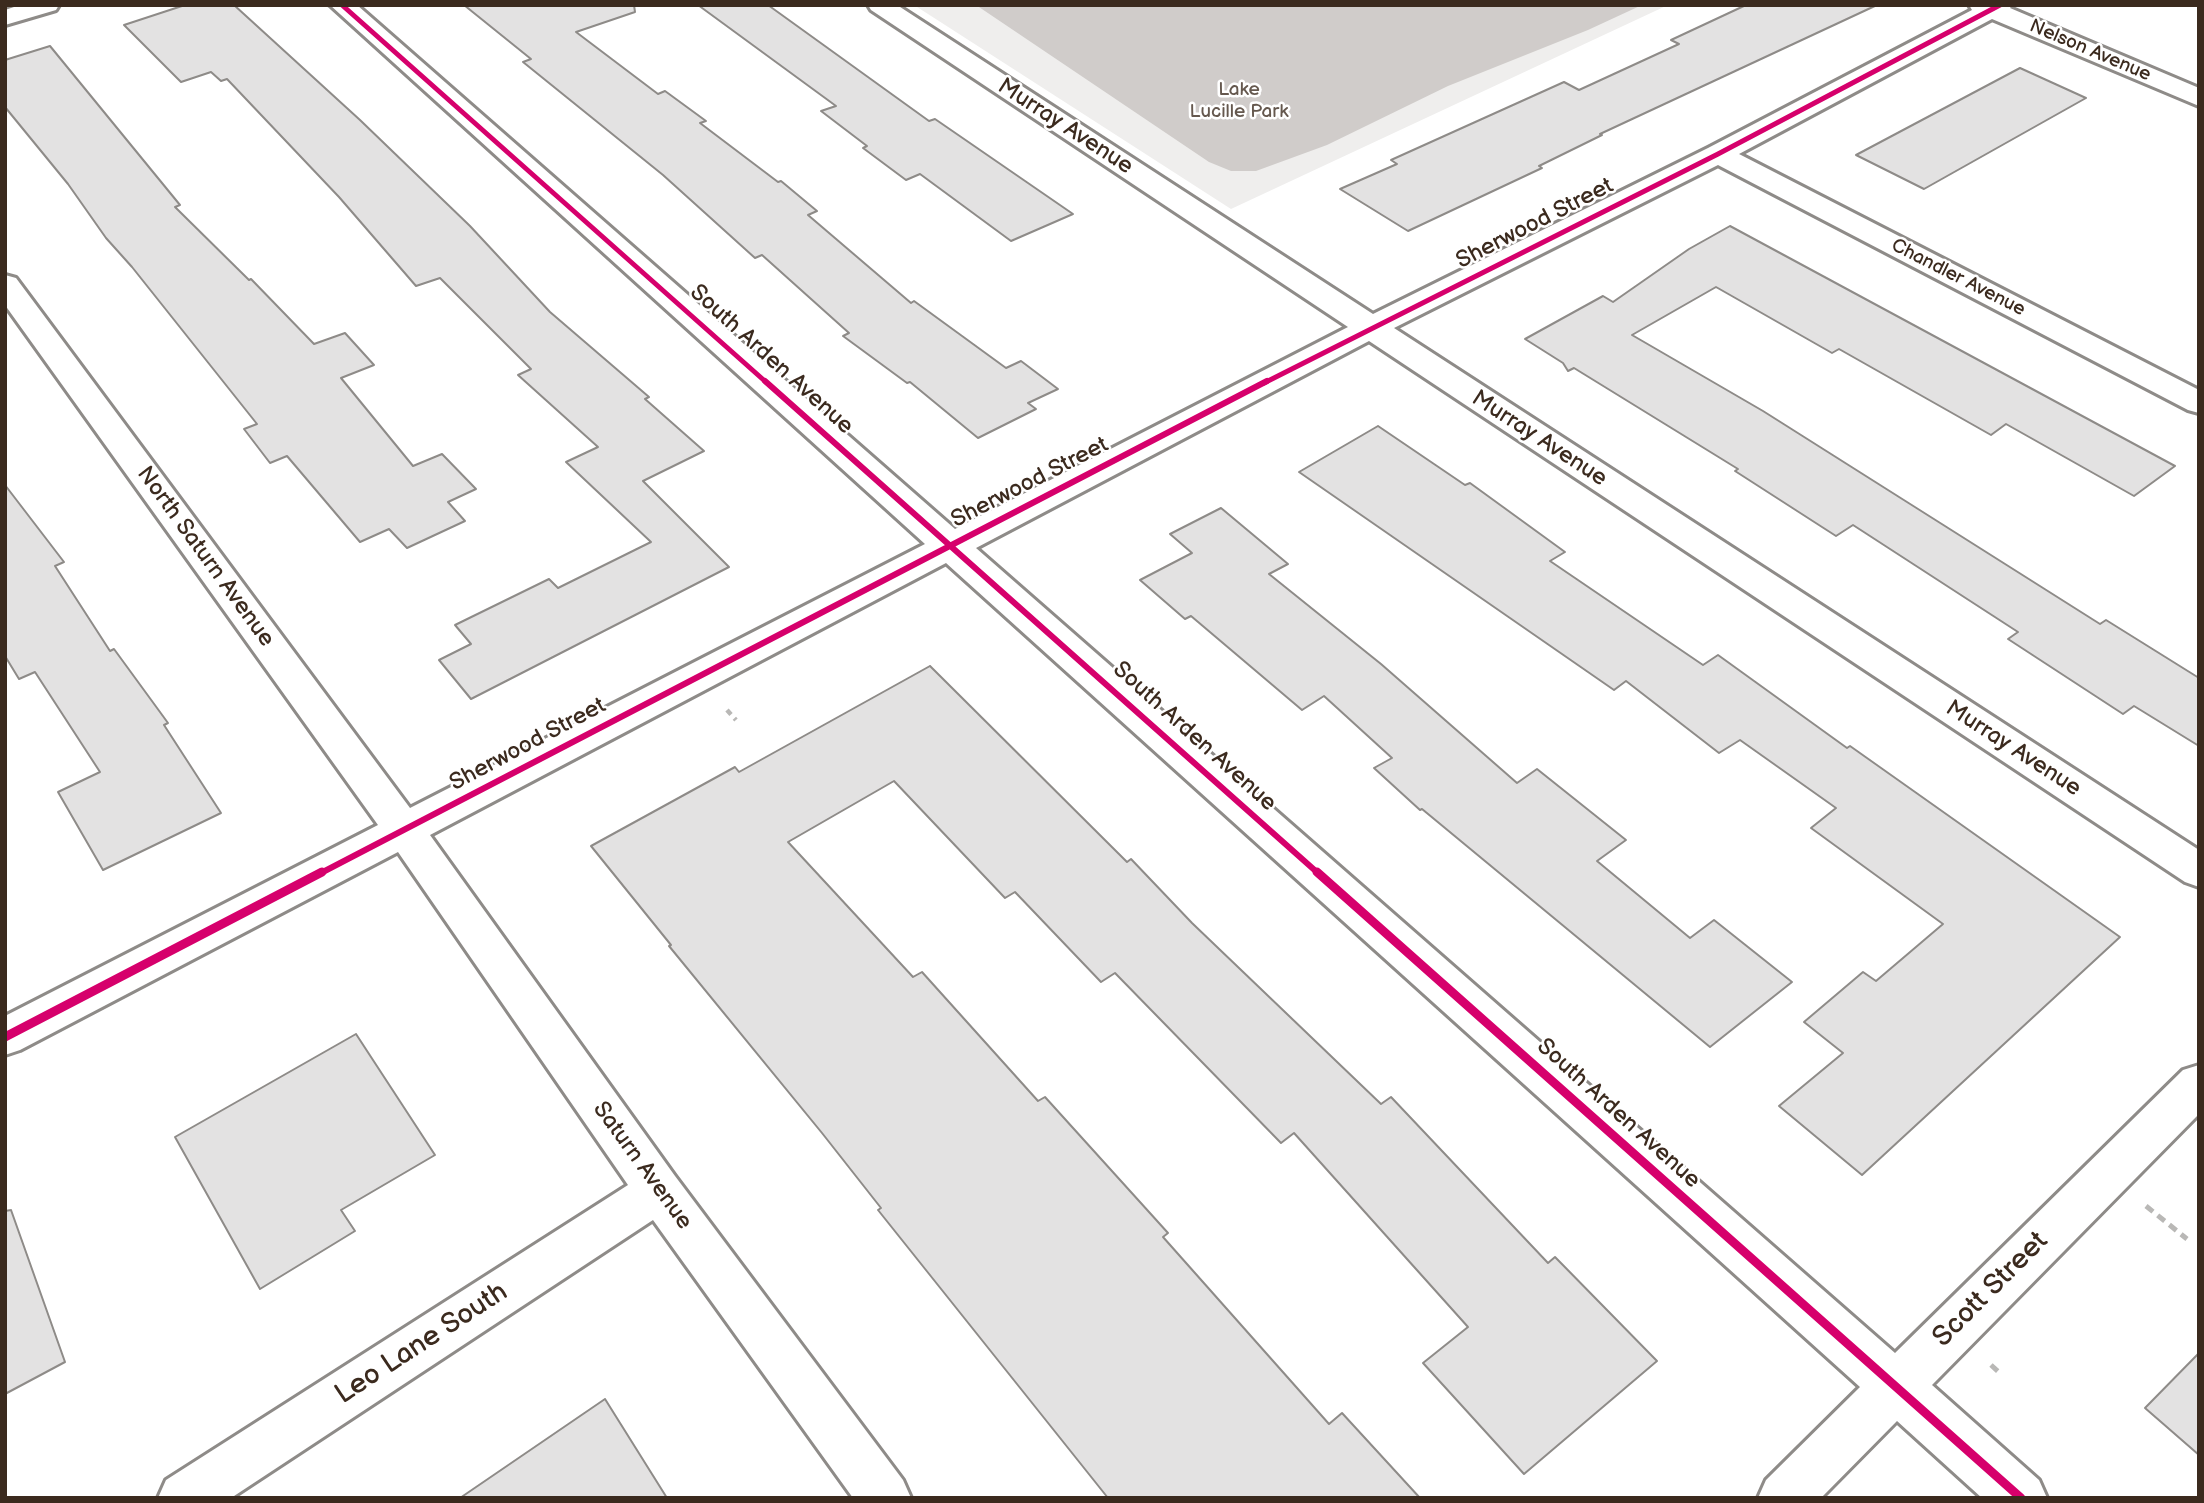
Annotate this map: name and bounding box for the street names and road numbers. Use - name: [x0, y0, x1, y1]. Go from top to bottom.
- street label: Nelson Avenue: [2026, 15, 2154, 87]
- street label: Murray Avenue: [992, 73, 1138, 181]
- street label: Sherwood Street: [1452, 173, 1618, 275]
- street label: Chandler Avenue: [1887, 234, 2029, 322]
- street label: South Arden Avenue: [684, 279, 858, 441]
- street label: Murray Avenue: [1466, 385, 1612, 493]
- street label: Sherwood Street: [947, 432, 1113, 534]
- street label: North Saturn Avenue: [130, 461, 280, 653]
- street label: South Arden Avenue: [1107, 656, 1281, 818]
- street label: Sherwood Street: [445, 692, 611, 798]
- street label: Murray Avenue: [1940, 695, 2086, 803]
- street label: South Arden Avenue: [1531, 1033, 1705, 1195]
- street label: Saturn Avenue: [586, 1097, 698, 1235]
- street label: Scott Street: [1926, 1225, 2056, 1355]
- street label: Leo Lane South: [330, 1276, 514, 1412]

